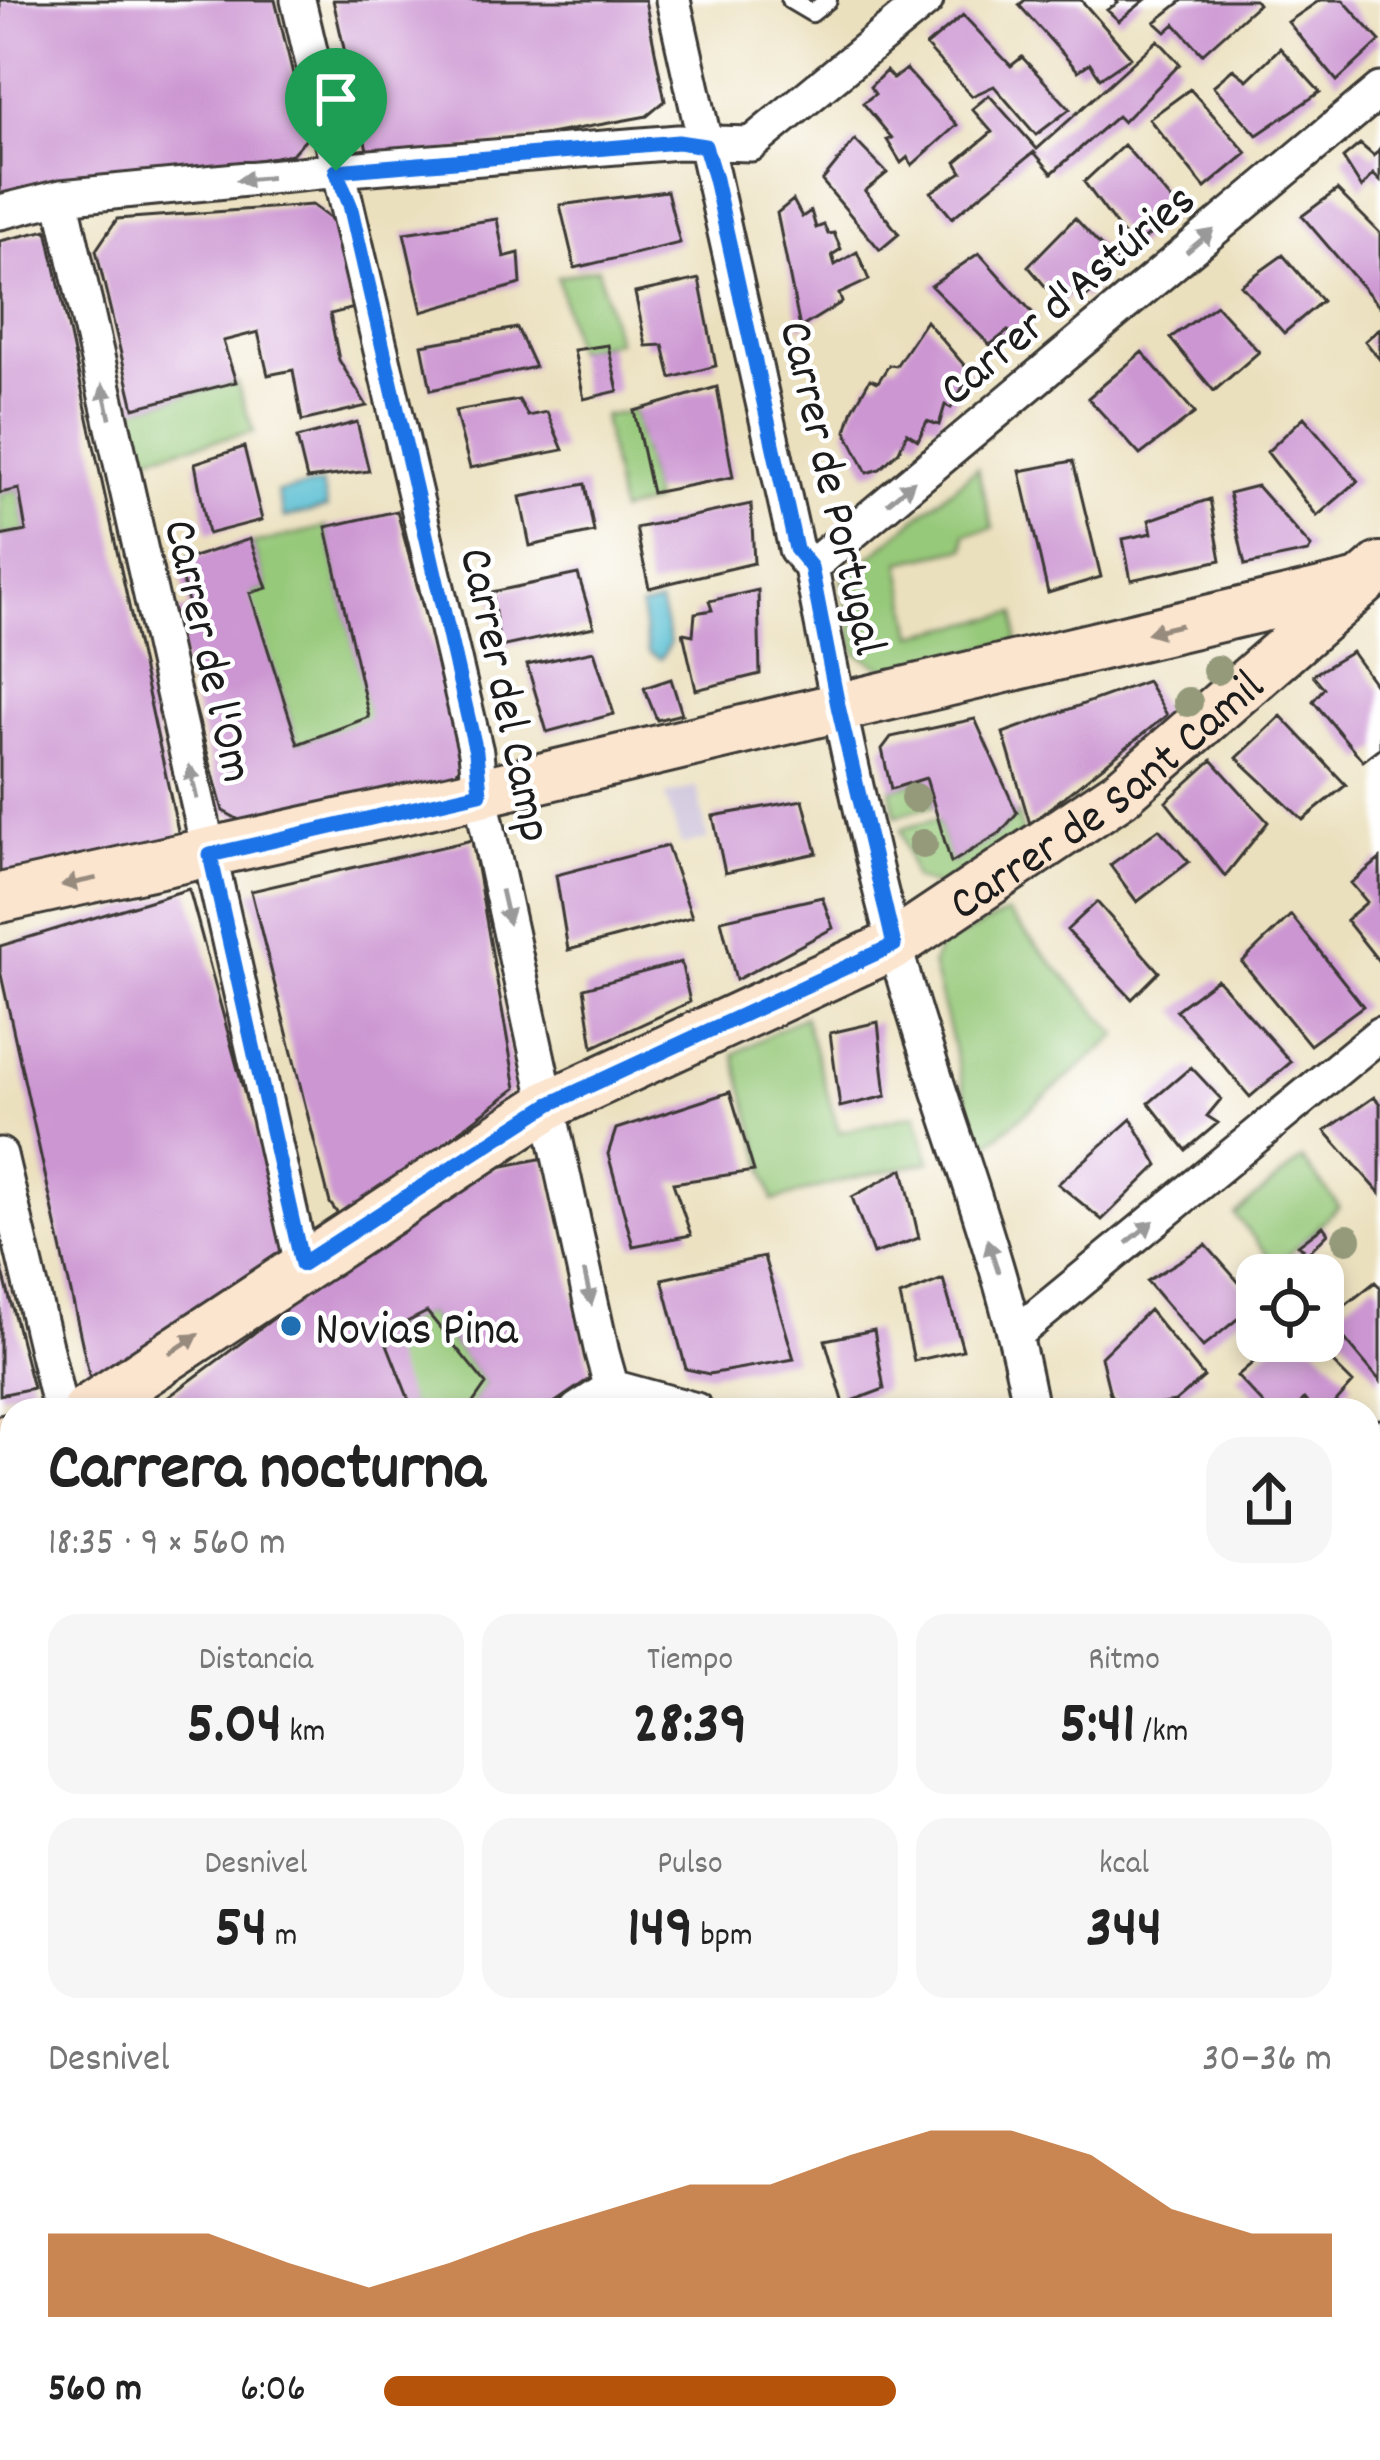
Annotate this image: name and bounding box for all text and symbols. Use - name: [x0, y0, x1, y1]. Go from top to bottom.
- pin: [285, 48, 387, 171]
- icon: arrive: [303, 66, 369, 132]
- one-way arrow: [235, 170, 272, 189]
- street label: Carrer d'Astúries: [926, 170, 1213, 426]
- one-way arrow: [1185, 229, 1215, 255]
- street label: Carrer de Portugal: [757, 315, 901, 662]
- one-way arrow: [96, 382, 115, 420]
- one-way arrow: [886, 479, 916, 505]
- street label: Carrer de l'Om: [141, 513, 268, 790]
- street label: Carrer del Camp: [437, 542, 567, 849]
- one-way arrow: [1145, 621, 1183, 640]
- street label: Carrer de Sant Camil: [937, 656, 1282, 941]
- one-way arrow: [183, 763, 202, 800]
- one-way arrow: [60, 873, 97, 892]
- one-way arrow: [497, 888, 516, 926]
- one-way arrow: [1124, 1220, 1155, 1245]
- one-way arrow: [982, 1237, 1001, 1274]
- map controls: [1236, 1254, 1344, 1362]
- button: locate: [1236, 1254, 1344, 1362]
- one-way arrow: [580, 1270, 599, 1307]
- place label: Novias Pina: [315, 1299, 519, 1368]
- marker: Novias Pina: [278, 1313, 304, 1339]
- one-way arrow: [168, 1333, 201, 1356]
- text: Carrera nocturna: [48, 1426, 485, 1520]
- button: share: [1206, 1437, 1332, 1563]
- text: 18:35 · 9 × 560 m: [48, 1518, 286, 1573]
- text: Distancia: [199, 1638, 313, 1685]
- text: Tiempo: [647, 1638, 733, 1685]
- text: Ritmo: [1088, 1638, 1160, 1685]
- text: 5.04: [186, 1685, 282, 1771]
- text: 28:39: [633, 1685, 747, 1771]
- text: 5:41: [1060, 1685, 1135, 1771]
- text: km: [282, 1710, 326, 1757]
- text: /km: [1135, 1710, 1188, 1757]
- text: Desnivel: [205, 1842, 307, 1889]
- text: Pulso: [657, 1842, 723, 1889]
- text: kcal: [1099, 1842, 1149, 1889]
- text: 54: [215, 1889, 267, 1975]
- text: 149: [627, 1889, 693, 1975]
- text: 344: [1086, 1889, 1162, 1975]
- text: m: [267, 1914, 297, 1961]
- text: bpm: [693, 1914, 753, 1961]
- text: Desnivel: [48, 2034, 170, 2089]
- text: 30–36 m: [1202, 2034, 1332, 2089]
- text: 560 m: [48, 2364, 142, 2419]
- text: 6:06: [240, 2364, 306, 2419]

